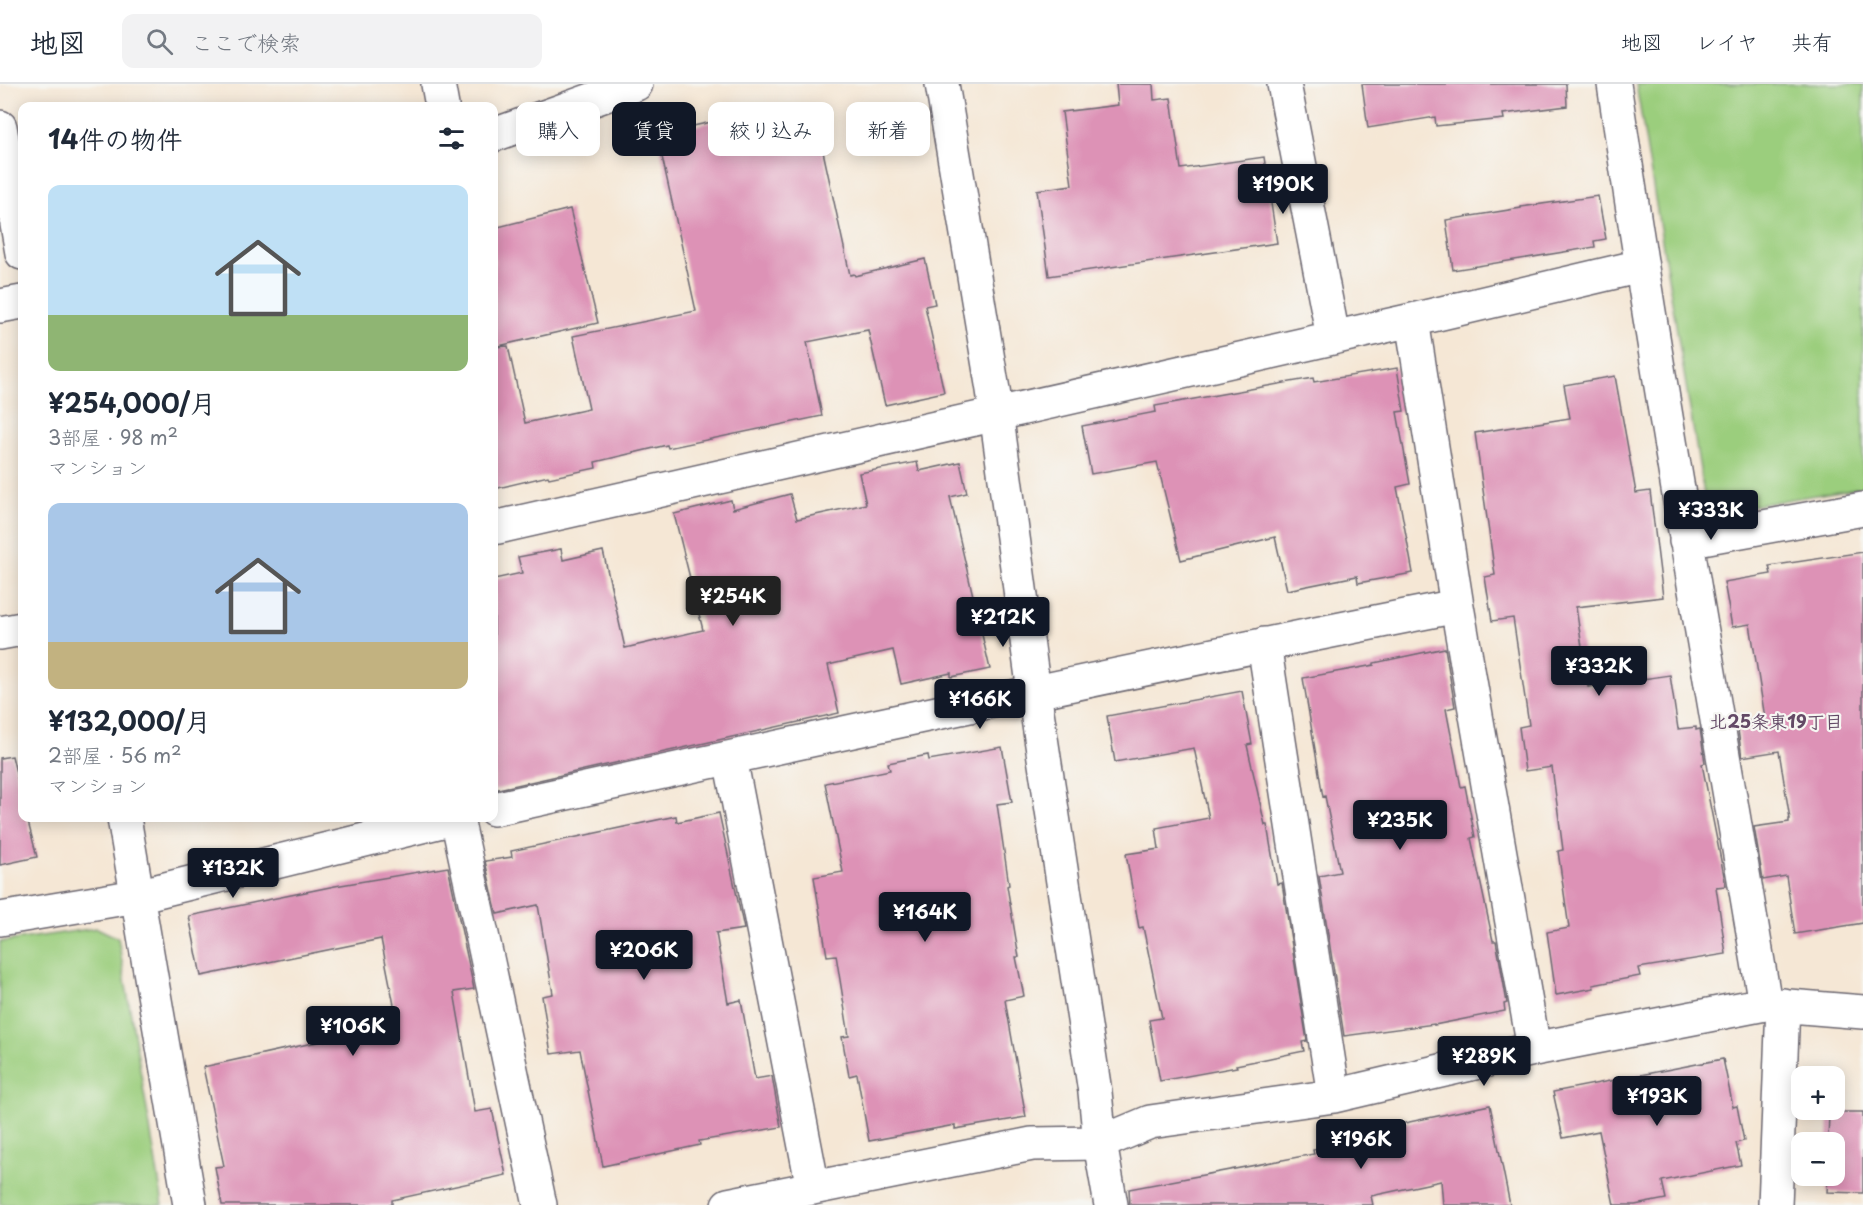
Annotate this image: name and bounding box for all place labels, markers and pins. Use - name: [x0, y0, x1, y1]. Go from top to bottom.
- pin: ¥190K: [1241, 164, 1325, 215]
- pin: ¥333K: [1669, 490, 1753, 541]
- pin: ¥254K: [691, 576, 775, 627]
- pin: ¥212K: [961, 597, 1045, 648]
- pin: ¥332K: [1557, 646, 1641, 697]
- pin: ¥166K: [938, 679, 1022, 730]
- pin: ¥235K: [1358, 800, 1442, 851]
- pin: ¥132K: [191, 848, 275, 899]
- pin: ¥164K: [883, 892, 967, 943]
- pin: ¥206K: [602, 930, 686, 981]
- pin: ¥106K: [311, 1006, 395, 1057]
- pin: ¥289K: [1442, 1036, 1526, 1087]
- pin: ¥193K: [1615, 1076, 1699, 1127]
- pin: ¥196K: [1319, 1119, 1403, 1170]

